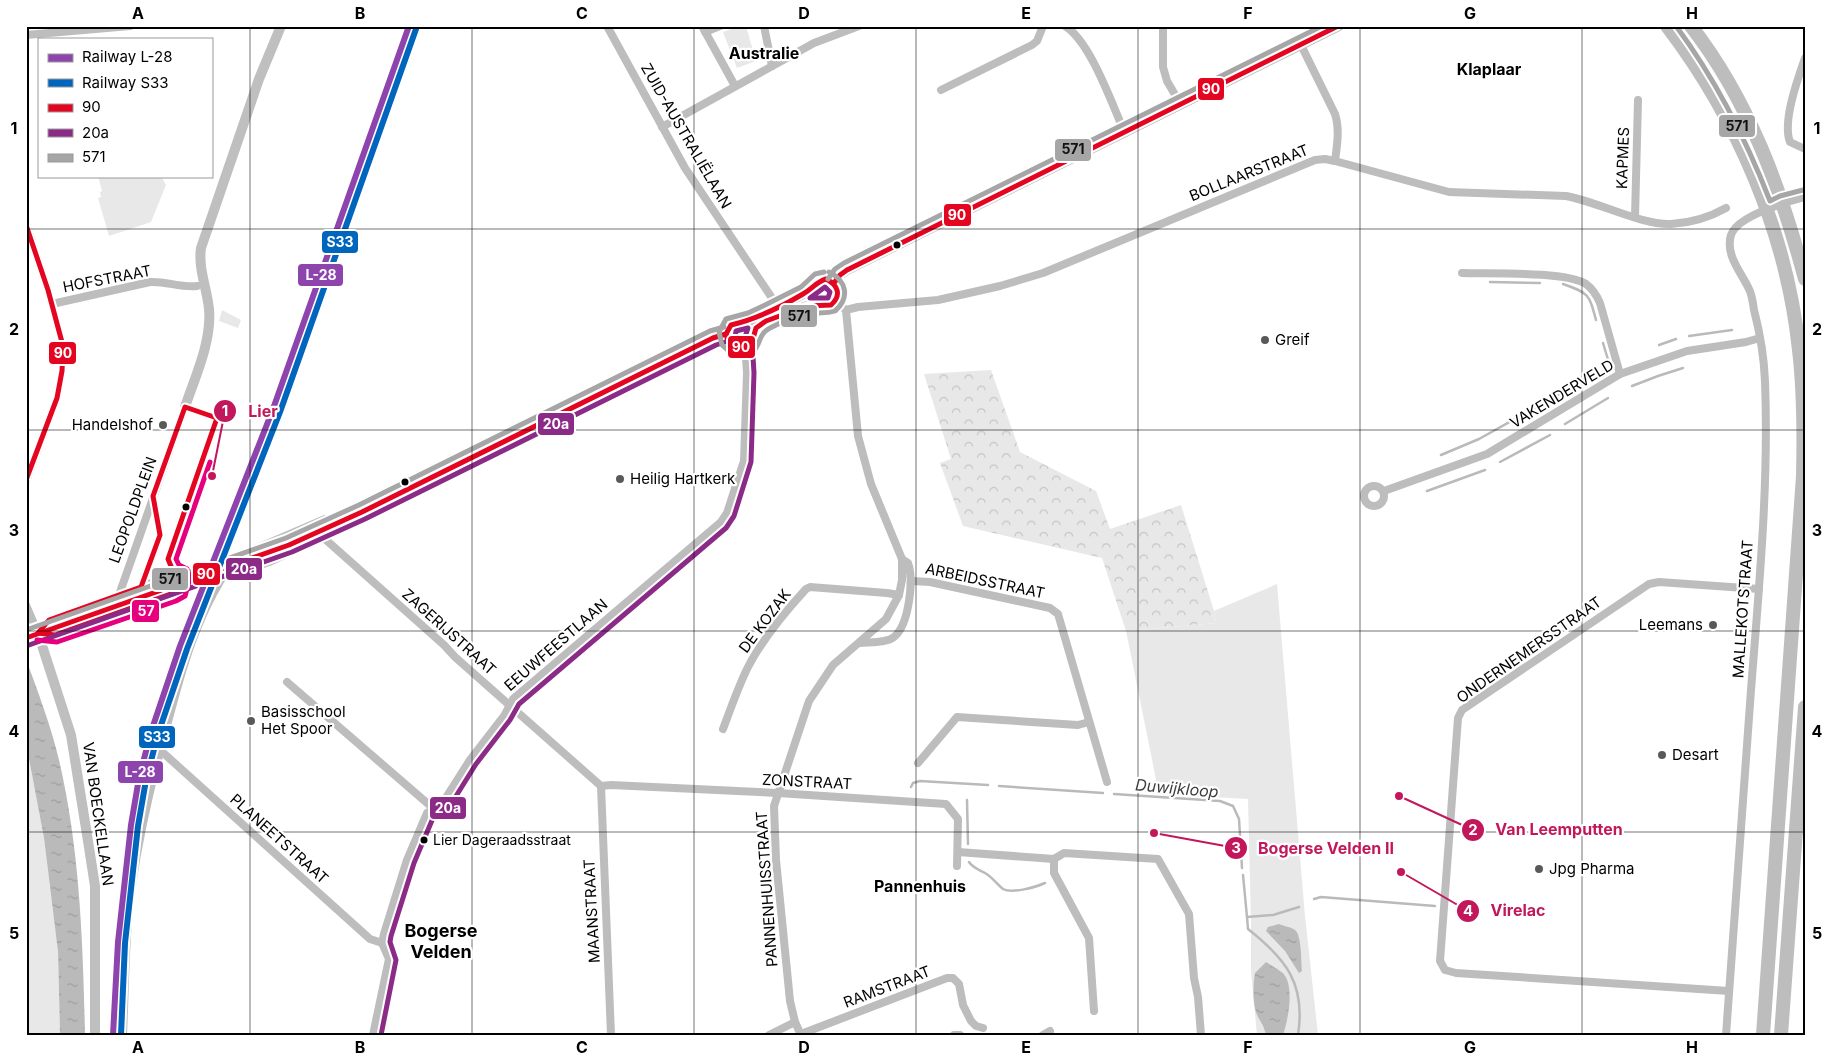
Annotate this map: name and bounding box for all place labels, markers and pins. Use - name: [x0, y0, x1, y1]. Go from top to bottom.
- unlabelled marker: [892, 240, 902, 250]
- place label: Greif: [1275, 330, 1310, 349]
- marker: Greif: [1259, 334, 1271, 346]
- callout: Lier: [213, 395, 287, 426]
- place label: Handelshof: [72, 415, 153, 434]
- marker: Handelshof: [157, 419, 169, 431]
- place label: Heilig Hartkerk: [630, 469, 736, 488]
- marker: Heilig Hartkerk: [614, 473, 626, 485]
- unlabelled marker: [400, 477, 410, 487]
- unlabelled marker: [181, 502, 191, 512]
- place label: Leemans: [1639, 615, 1703, 634]
- marker: Leemans: [1707, 619, 1719, 631]
- place label: Basisschool Het Spoor: [261, 702, 346, 738]
- marker: Basisschool Het Spoor: [245, 715, 257, 727]
- place label: Desart: [1672, 745, 1719, 764]
- marker: Desart: [1656, 749, 1668, 761]
- callout: Van Leemputten: [1460, 814, 1633, 845]
- place label: Lier Dageraadsstraat: [433, 831, 571, 848]
- callout: Bogerse Velden II: [1223, 833, 1404, 864]
- marker: Lier Dageraadsstraat: [419, 835, 429, 845]
- place label: Jpg Pharma: [1549, 859, 1634, 878]
- marker: Jpg Pharma: [1533, 863, 1545, 875]
- callout: Virelac: [1456, 895, 1556, 926]

